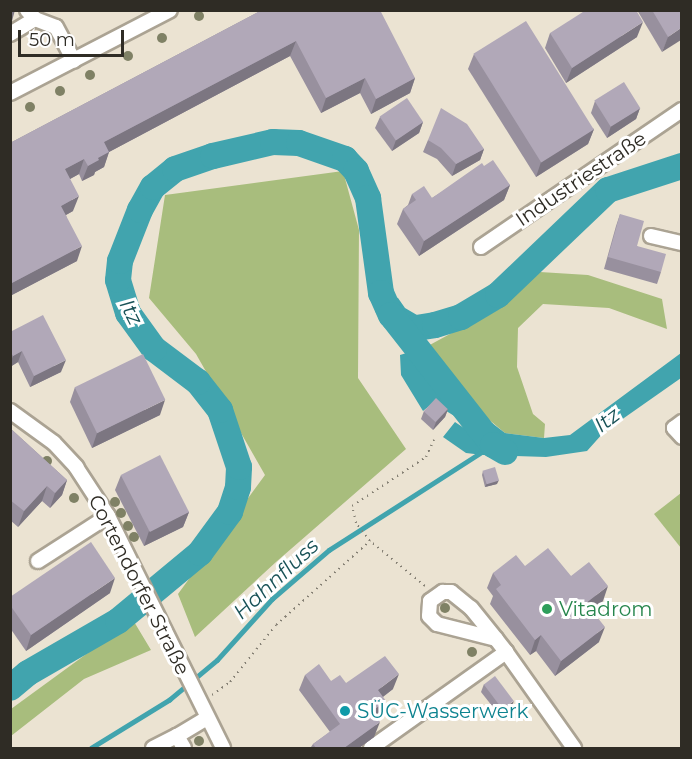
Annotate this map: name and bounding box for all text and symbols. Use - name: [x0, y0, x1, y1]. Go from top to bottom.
- scale bar: [21, 18, 128, 56]
- text: 50 m: [29, 29, 75, 51]
- street label: Industriestraße: [511, 127, 651, 231]
- water label: Itz: [114, 295, 148, 329]
- water label: Itz: [589, 402, 625, 438]
- street label: Cortendorfer Straße: [83, 491, 195, 679]
- water label: Hahnfluss: [228, 533, 324, 625]
- place label: Vitadrom: [559, 597, 652, 621]
- marker: Vitadrom: [540, 602, 554, 616]
- place label: SÜC-Wasserwerk: [357, 699, 529, 723]
- marker: SÜC-Wasserwerk: [338, 704, 352, 718]

